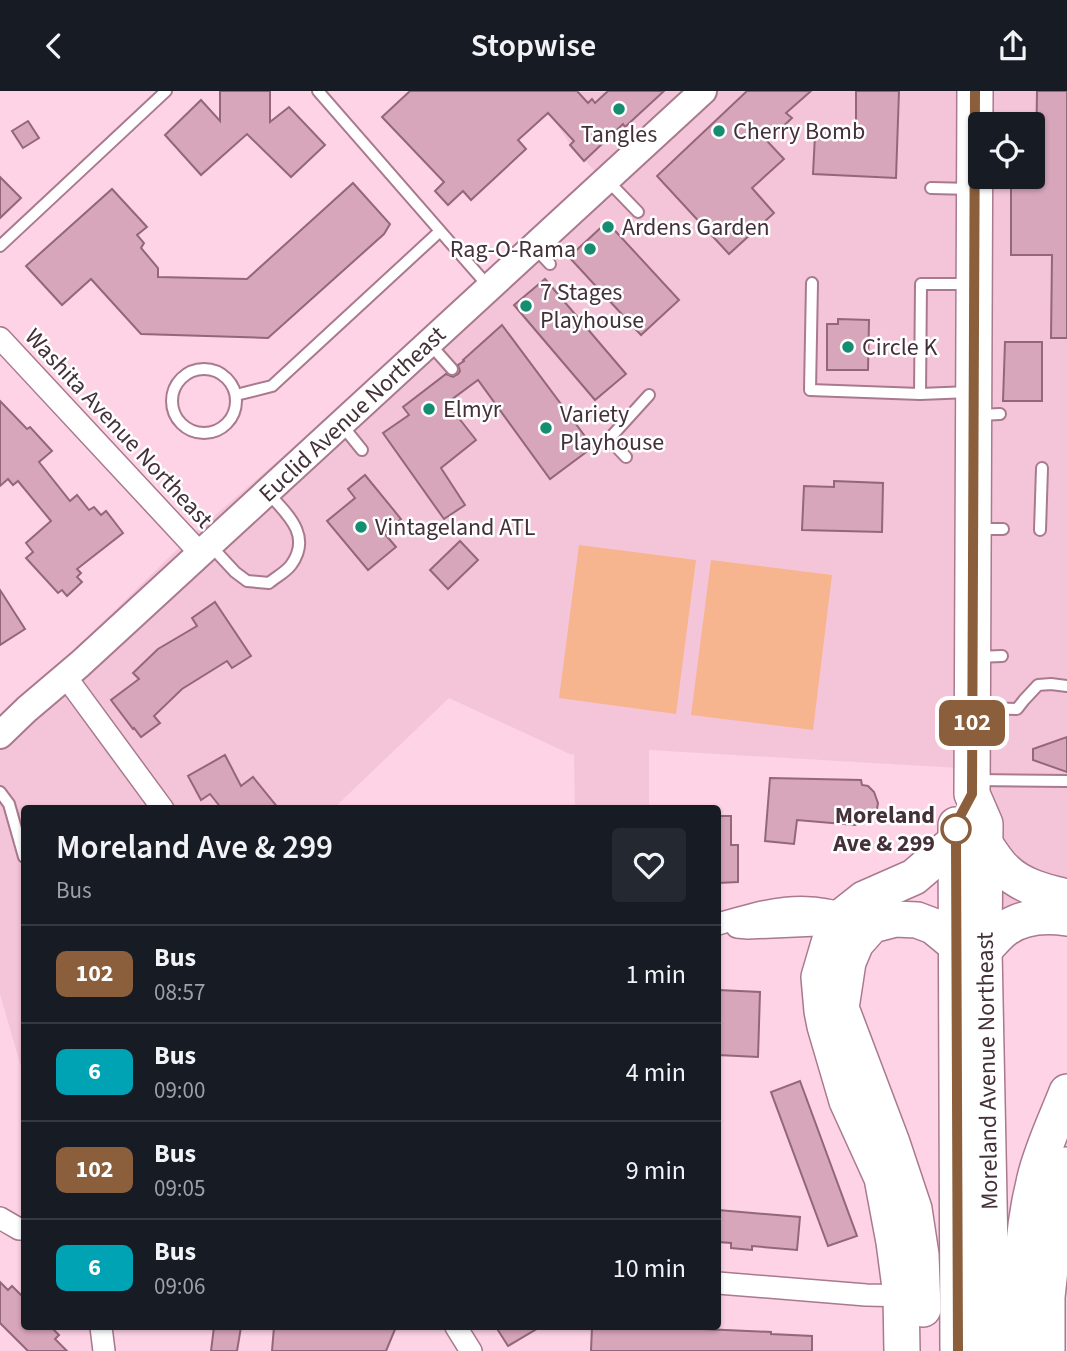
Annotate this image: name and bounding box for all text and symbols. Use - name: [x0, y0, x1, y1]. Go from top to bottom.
- text: Stopwise: [471, 23, 596, 69]
- icon: back: [35, 27, 73, 65]
- icon: share: [994, 27, 1032, 65]
- marker: Tangles: [611, 101, 627, 117]
- map controls: [968, 112, 1045, 189]
- button: locate: [968, 112, 1045, 189]
- place label: Cherry Bomb: [733, 114, 865, 149]
- place label: Tangles: [581, 117, 657, 152]
- marker: Cherry Bomb: [711, 123, 727, 139]
- place label: Ardens Garden: [622, 210, 770, 245]
- marker: Ardens Garden: [600, 219, 616, 235]
- place label: Rag-O-Rama: [450, 232, 576, 267]
- marker: Rag-O-Rama: [582, 241, 598, 257]
- place label: 7 Stages Playhouse: [540, 275, 644, 338]
- marker: 7 Stages Playhouse: [518, 298, 534, 314]
- street label: Euclid Avenue Northeast: [251, 318, 454, 511]
- street label: Washita Avenue Northeast: [16, 321, 221, 536]
- place label: Circle K: [862, 330, 937, 365]
- marker: Circle K: [840, 339, 856, 355]
- place label: Elmyr: [443, 392, 502, 427]
- place label: Variety Playhouse: [560, 397, 664, 460]
- marker: Elmyr: [421, 401, 437, 417]
- marker: Variety Playhouse: [538, 420, 554, 436]
- place label: Vintageland ATL: [375, 510, 536, 545]
- marker: Vintageland ATL: [353, 519, 369, 535]
- line badge: 102: [932, 700, 1012, 746]
- text: 102: [953, 705, 991, 740]
- place label: Moreland Ave & 299: [832, 798, 935, 861]
- marker: Moreland Ave & 299: [941, 814, 971, 844]
- text: Moreland Ave & 299: [56, 824, 333, 871]
- button: heart: [612, 828, 686, 902]
- text: Bus: [56, 874, 92, 907]
- street label: Moreland Avenue Northeast: [968, 932, 1007, 1210]
- text: Bus: [154, 939, 196, 976]
- text: 102: [75, 956, 114, 991]
- text: 1 min: [626, 956, 686, 993]
- text: 08:57: [154, 976, 205, 1009]
- text: Bus: [154, 1037, 196, 1074]
- text: 6: [88, 1054, 101, 1089]
- text: 4 min: [626, 1054, 686, 1091]
- text: 09:00: [154, 1074, 205, 1107]
- text: Bus: [154, 1135, 196, 1172]
- text: 102: [75, 1152, 114, 1187]
- text: 9 min: [626, 1152, 686, 1189]
- text: 09:05: [154, 1172, 205, 1205]
- text: Bus: [154, 1233, 196, 1270]
- text: 6: [88, 1250, 101, 1285]
- text: 10 min: [613, 1250, 686, 1287]
- text: 09:06: [154, 1270, 205, 1303]

